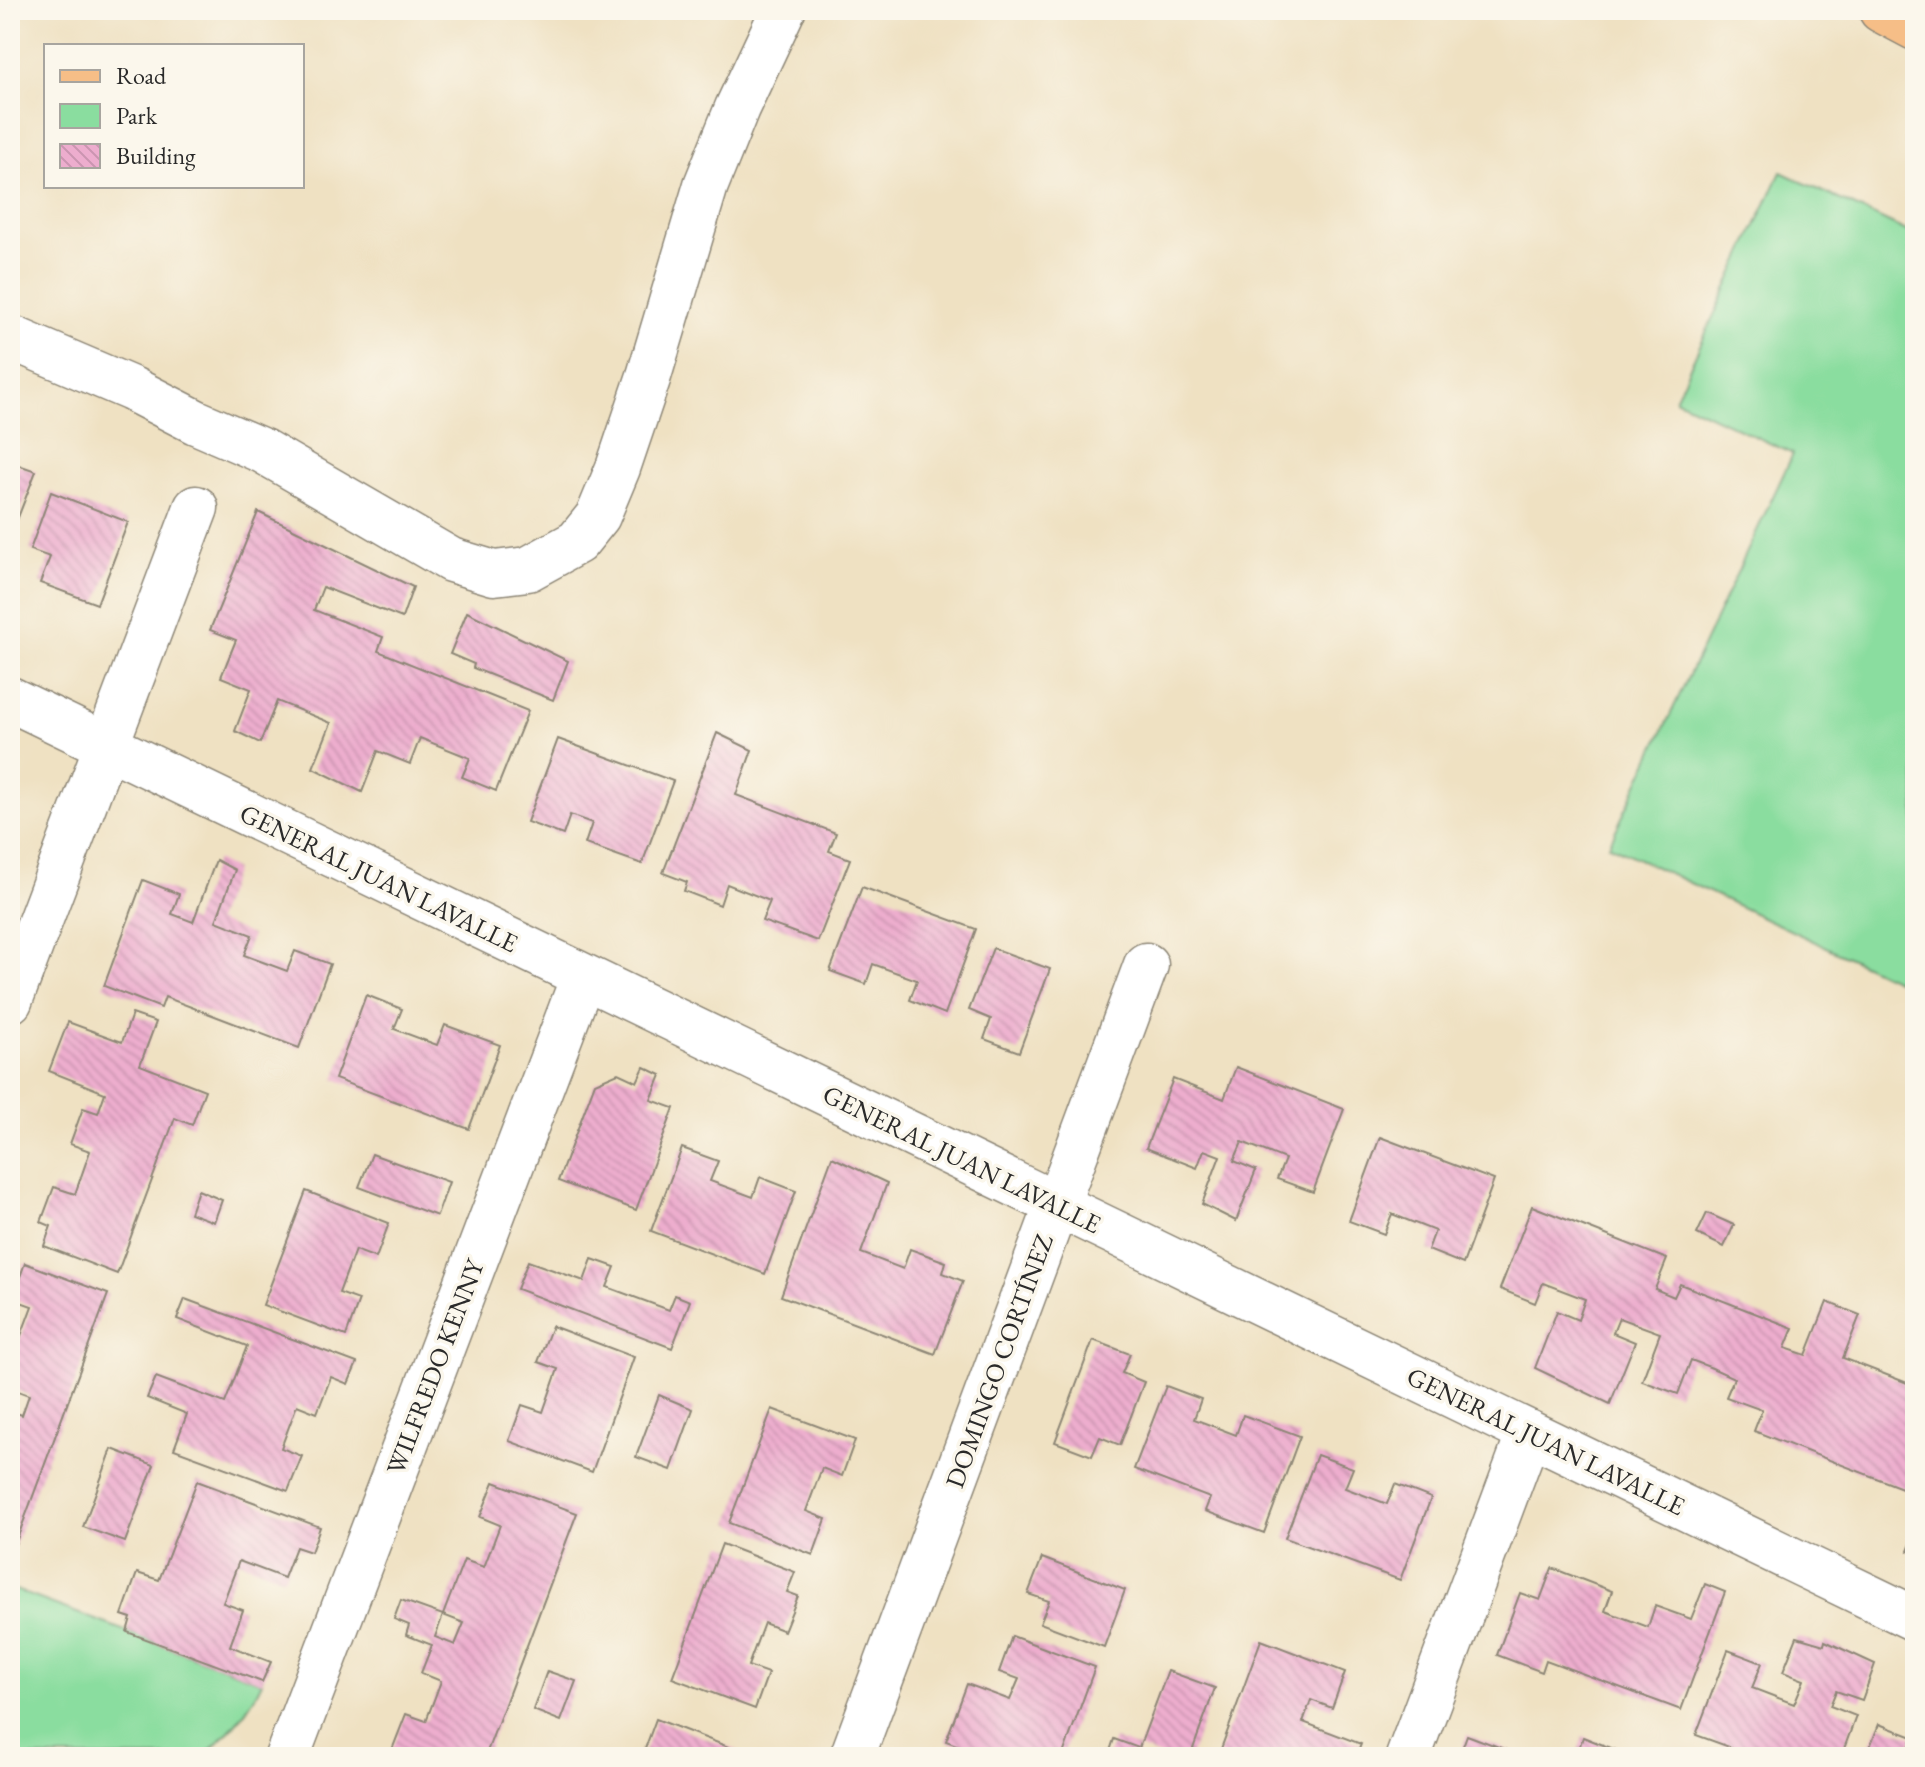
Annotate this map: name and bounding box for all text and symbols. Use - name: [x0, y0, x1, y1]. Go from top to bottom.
- legend: [44, 44, 304, 188]
- text: Road: [116, 60, 167, 91]
- text: Park: [116, 100, 158, 131]
- text: Building: [116, 140, 196, 171]
- street label: GENERAL JUAN LAVALLE: [234, 796, 524, 960]
- street label: GENERAL JUAN LAVALLE: [817, 1077, 1107, 1241]
- street label: DOMINGO CORTÍNEZ: [937, 1229, 1061, 1493]
- street label: WILFREDO KENNY: [378, 1253, 492, 1479]
- street label: GENERAL JUAN LAVALLE: [1401, 1359, 1691, 1523]

